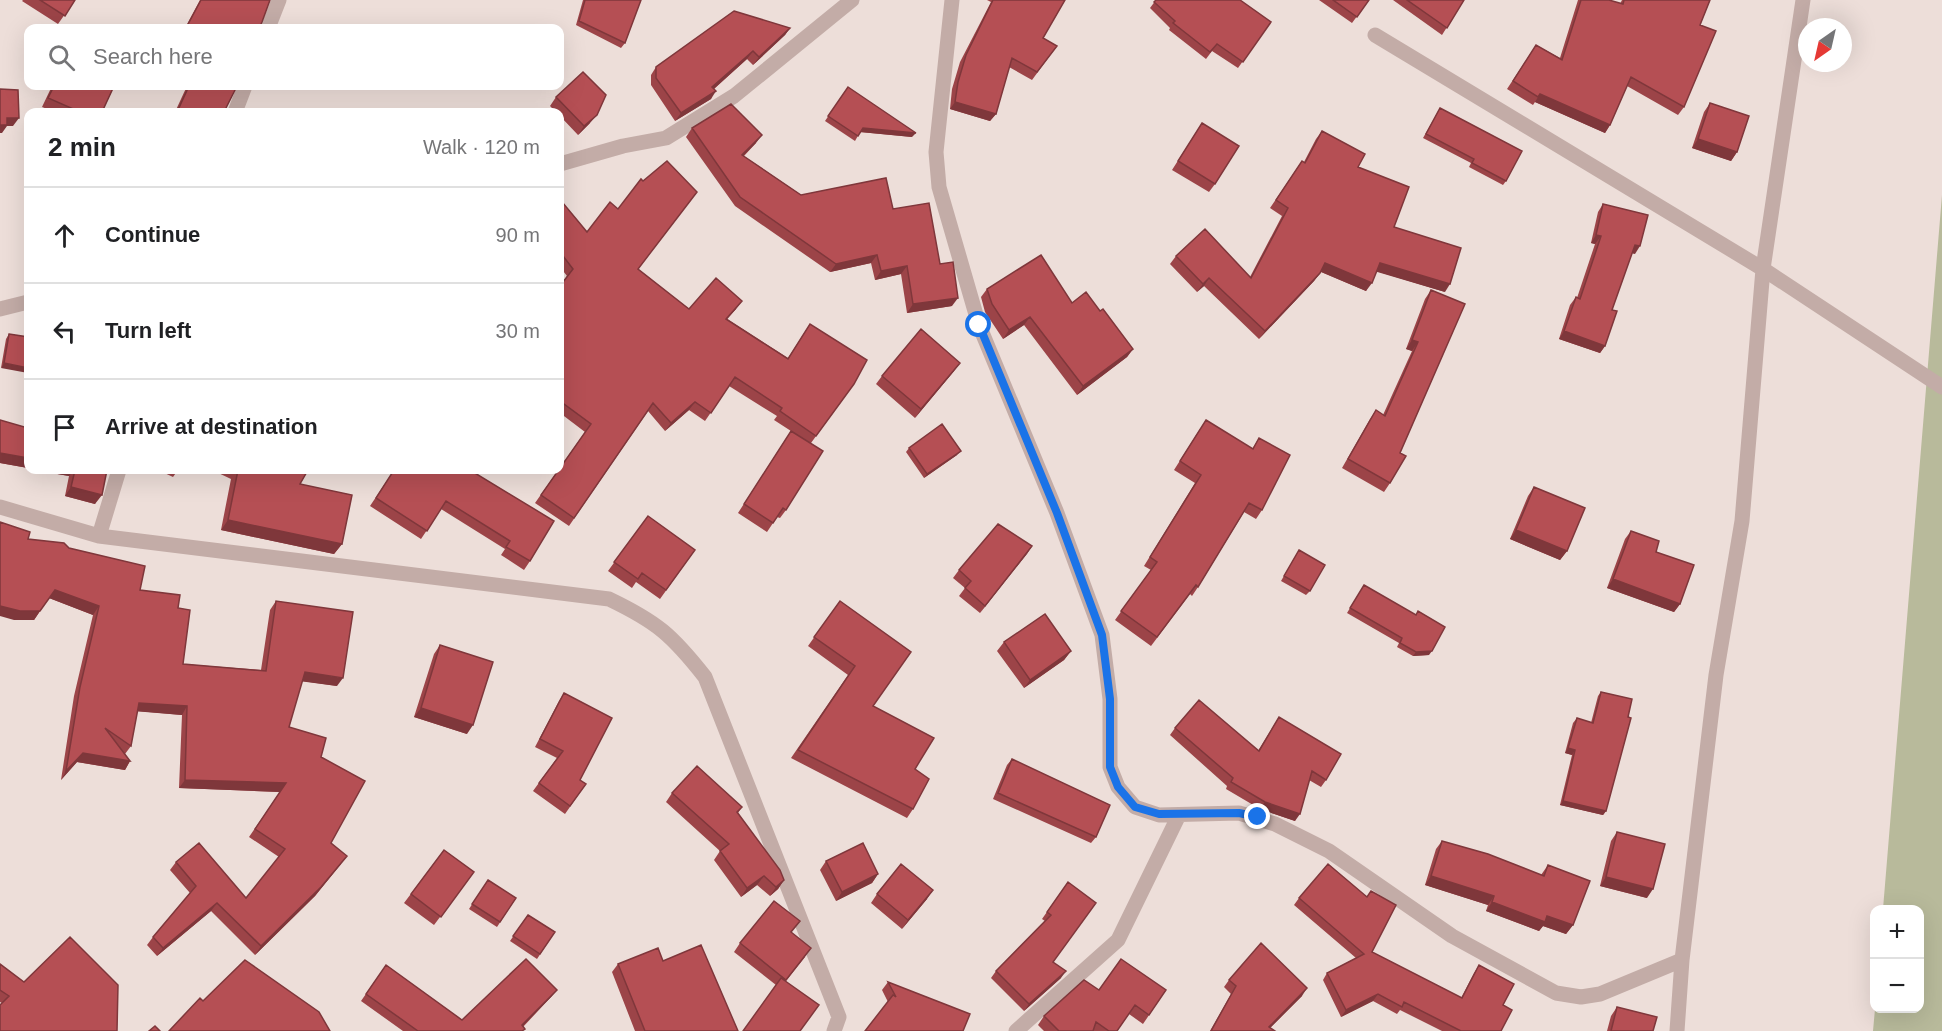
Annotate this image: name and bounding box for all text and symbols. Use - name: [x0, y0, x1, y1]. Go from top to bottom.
- north arrow: [1798, 18, 1852, 72]
- search box: [24, 24, 564, 90]
- icon: search: [45, 41, 78, 74]
- text: Search here: [93, 44, 213, 69]
- text: 2 min: [48, 132, 116, 162]
- text: Walk · 120 m: [423, 136, 540, 158]
- icon: ahead: [48, 219, 81, 252]
- text: Continue: [105, 222, 200, 247]
- text: 90 m: [496, 224, 540, 246]
- route start: [965, 311, 991, 337]
- icon: left: [48, 315, 81, 348]
- text: Turn left: [105, 318, 191, 343]
- text: 30 m: [496, 320, 540, 342]
- icon: arrive: [48, 411, 81, 444]
- text: Arrive at destination: [105, 414, 318, 439]
- route end: [1244, 803, 1270, 829]
- map controls: [1870, 905, 1924, 1013]
- button: +: [1870, 905, 1924, 959]
- button: −: [1870, 959, 1924, 1013]

